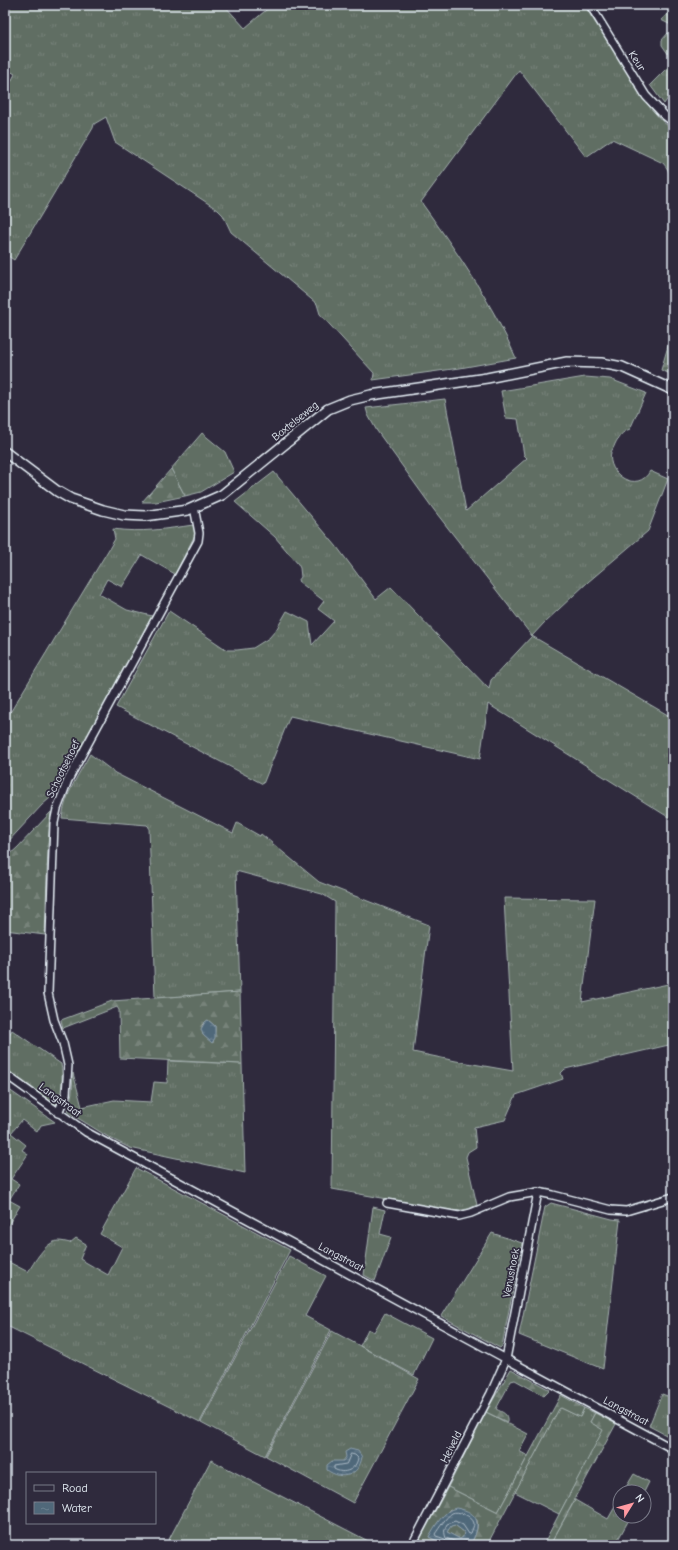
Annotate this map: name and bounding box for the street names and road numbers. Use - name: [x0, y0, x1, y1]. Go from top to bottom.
- street label: Keur: [626, 48, 649, 74]
- street label: Boxtelseweg: [269, 398, 321, 444]
- street label: Schootsehoef: [43, 737, 83, 800]
- street label: Langstraat: [36, 1080, 84, 1120]
- street label: Langstraat: [316, 1240, 367, 1275]
- street label: Venushoek: [500, 1247, 522, 1299]
- street label: Langstraat: [601, 1394, 652, 1429]
- street label: Heiveld: [437, 1429, 465, 1465]

